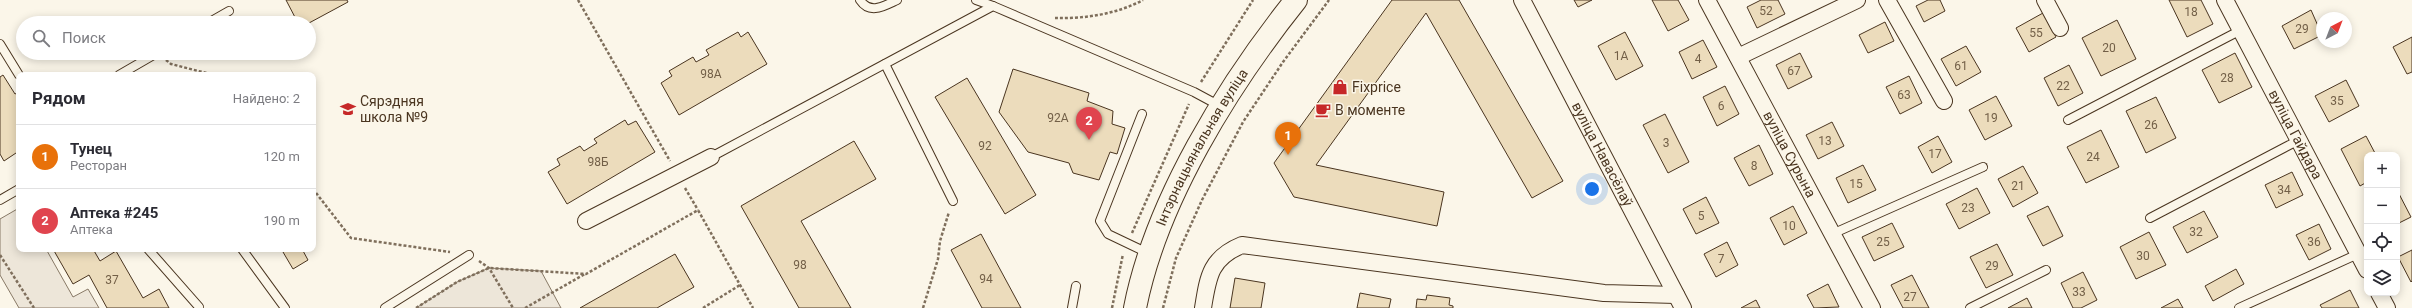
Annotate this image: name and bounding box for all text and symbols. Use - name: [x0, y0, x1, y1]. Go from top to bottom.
- house number: 52: [1759, 4, 1773, 18]
- house number: 18: [2184, 5, 2198, 19]
- north arrow: [2316, 12, 2352, 48]
- search box: [16, 16, 316, 60]
- house number: 29: [2295, 22, 2309, 36]
- house number: 55: [2029, 26, 2043, 40]
- icon: search: [30, 27, 52, 49]
- text: Поиск: [62, 29, 106, 47]
- house number: 20: [2102, 41, 2116, 55]
- house number: 1А: [1614, 49, 1628, 63]
- house number: 4: [1695, 52, 1702, 66]
- house number: 61: [1954, 59, 1968, 73]
- house number: 67: [1787, 64, 1801, 78]
- street label: Інтэрнацыянальная вуліца: [1153, 66, 1251, 228]
- house number: 98А: [700, 67, 722, 81]
- house number: 28: [2220, 71, 2234, 85]
- shop icon: Fixprice: [1331, 78, 1349, 96]
- place label: Fixprice: [1352, 79, 1401, 95]
- house number: 22: [2056, 79, 2070, 93]
- street label: вуліца Гайдара: [2266, 87, 2326, 182]
- text: Рядом: [32, 88, 86, 108]
- house number: 63: [1897, 88, 1911, 102]
- text: Найдено: 2: [233, 91, 300, 106]
- place label: Сярэдняя школа №9: [360, 93, 428, 125]
- house number: 35: [2330, 94, 2344, 108]
- street label: вуліца Навасёлаў: [1569, 99, 1637, 209]
- house number: 6: [1718, 99, 1725, 113]
- school or university icon: Сярэдняя школа №9: [339, 100, 357, 118]
- cafe icon: В моменте: [1314, 101, 1332, 119]
- place label: В моменте: [1335, 102, 1405, 118]
- pin: 2: [1076, 107, 1102, 140]
- street label: вуліца Сурына: [1760, 108, 1819, 200]
- house number: 92А: [1047, 111, 1069, 125]
- house number: 19: [1984, 111, 1998, 125]
- house number: 26: [2144, 118, 2158, 132]
- pin: 1: [1275, 122, 1301, 155]
- house number: 13: [1818, 134, 1832, 148]
- house number: 3: [1663, 136, 1669, 150]
- house number: 92: [978, 139, 992, 153]
- text: Тунец: [70, 140, 112, 158]
- house number: 17: [1928, 147, 1942, 161]
- text: 1: [41, 149, 49, 164]
- text: 120 m: [263, 149, 300, 164]
- house number: 24: [2086, 150, 2100, 164]
- map controls: [2364, 152, 2400, 296]
- button: +: [2364, 152, 2400, 188]
- house number: 98Б: [587, 155, 609, 169]
- text: Ресторан: [70, 158, 127, 173]
- house number: 8: [1751, 159, 1758, 173]
- house number: 15: [1849, 177, 1863, 191]
- your location: [1582, 179, 1602, 199]
- house number: 21: [2011, 179, 2025, 193]
- house number: 34: [2277, 183, 2291, 197]
- button: −: [2364, 188, 2400, 224]
- house number: 23: [1961, 201, 1975, 215]
- text: Аптека #245: [70, 204, 158, 222]
- house number: 5: [1698, 209, 1705, 223]
- text: 2: [41, 213, 49, 228]
- text: 190 m: [263, 213, 300, 228]
- house number: 10: [1782, 219, 1796, 233]
- text: Аптека: [70, 222, 113, 237]
- button: locate: [2364, 224, 2400, 260]
- house number: 32: [2189, 225, 2203, 239]
- house number: 25: [1876, 235, 1890, 249]
- house number: 36: [2307, 235, 2321, 249]
- house number: 30: [2136, 249, 2150, 263]
- house number: 7: [1718, 252, 1725, 266]
- house number: 98: [793, 258, 807, 272]
- house number: 29: [1985, 259, 1999, 273]
- button: layers: [2364, 260, 2400, 296]
- house number: 94: [979, 272, 993, 286]
- house number: 37: [105, 273, 119, 287]
- house number: 33: [2072, 285, 2086, 299]
- house number: 27: [1903, 290, 1917, 304]

